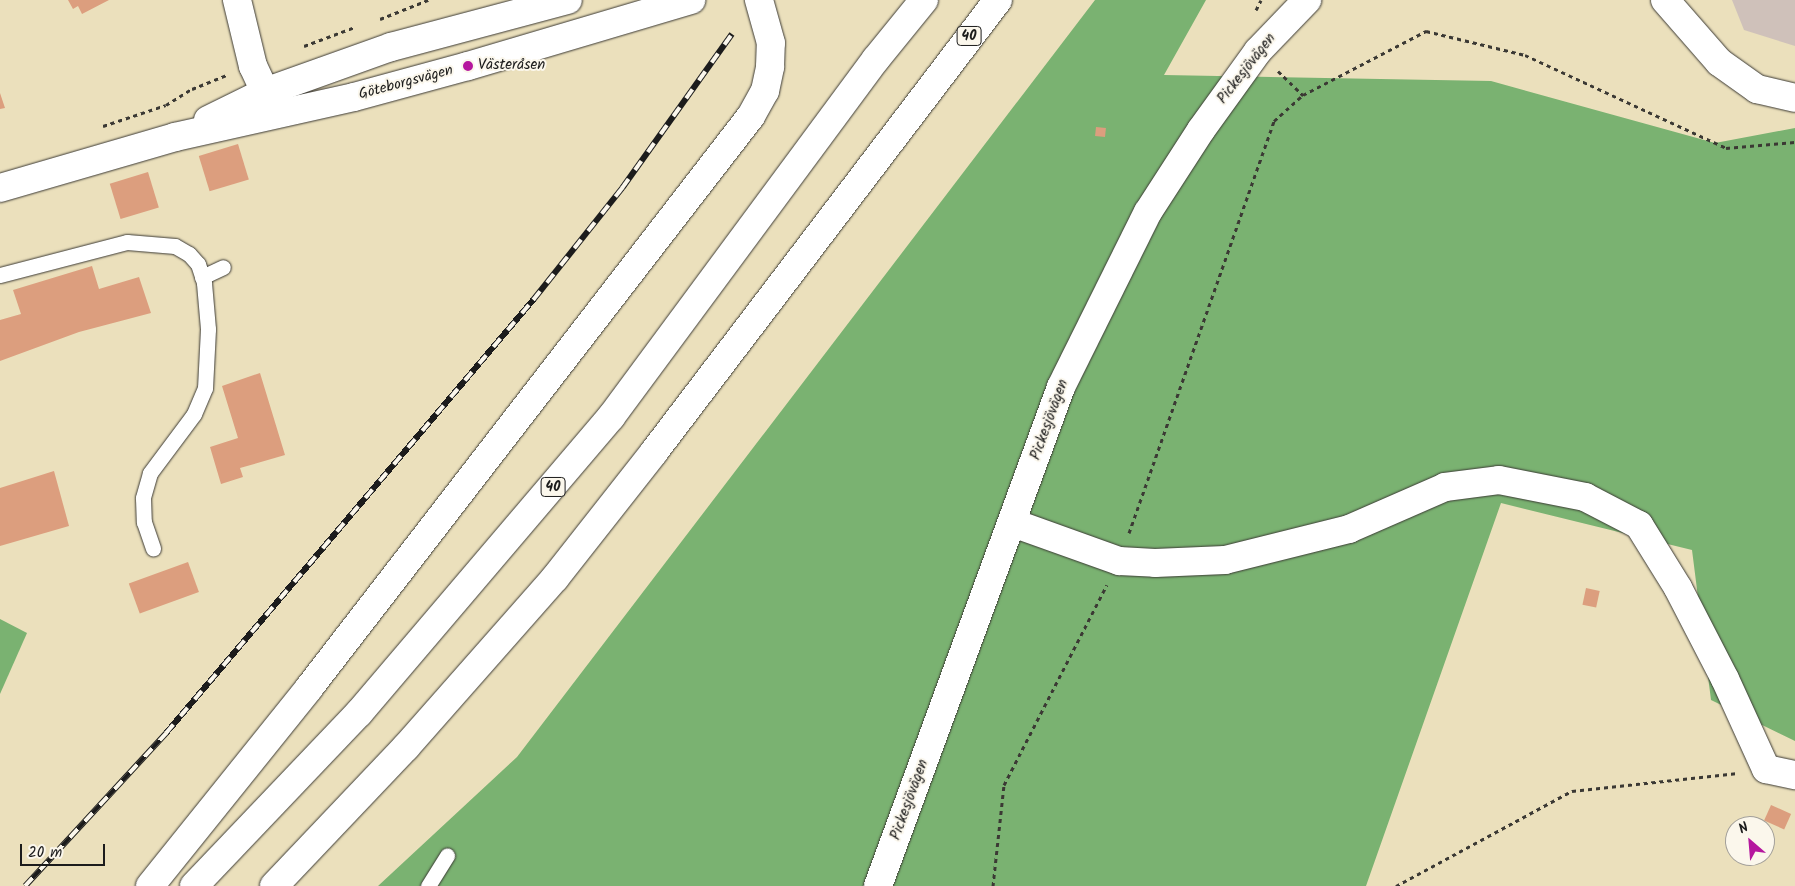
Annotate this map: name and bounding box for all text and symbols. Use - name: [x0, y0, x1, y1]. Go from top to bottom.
- road number: 40: [956, 24, 982, 48]
- street label: Pickesjövägen: [1214, 30, 1280, 108]
- place label: Västeråsen: [478, 57, 545, 75]
- marker: Västeråsen: [462, 60, 474, 72]
- street label: Göteborgsvägen: [357, 62, 455, 104]
- street label: Pickesjövägen: [1027, 377, 1073, 463]
- road number: 40: [540, 476, 566, 498]
- street label: Pickesjövägen: [887, 757, 933, 843]
- north arrow: [1725, 816, 1775, 866]
- text: N: [1735, 817, 1753, 840]
- scale bar: [22, 834, 108, 866]
- text: 20 m: [28, 841, 62, 865]

